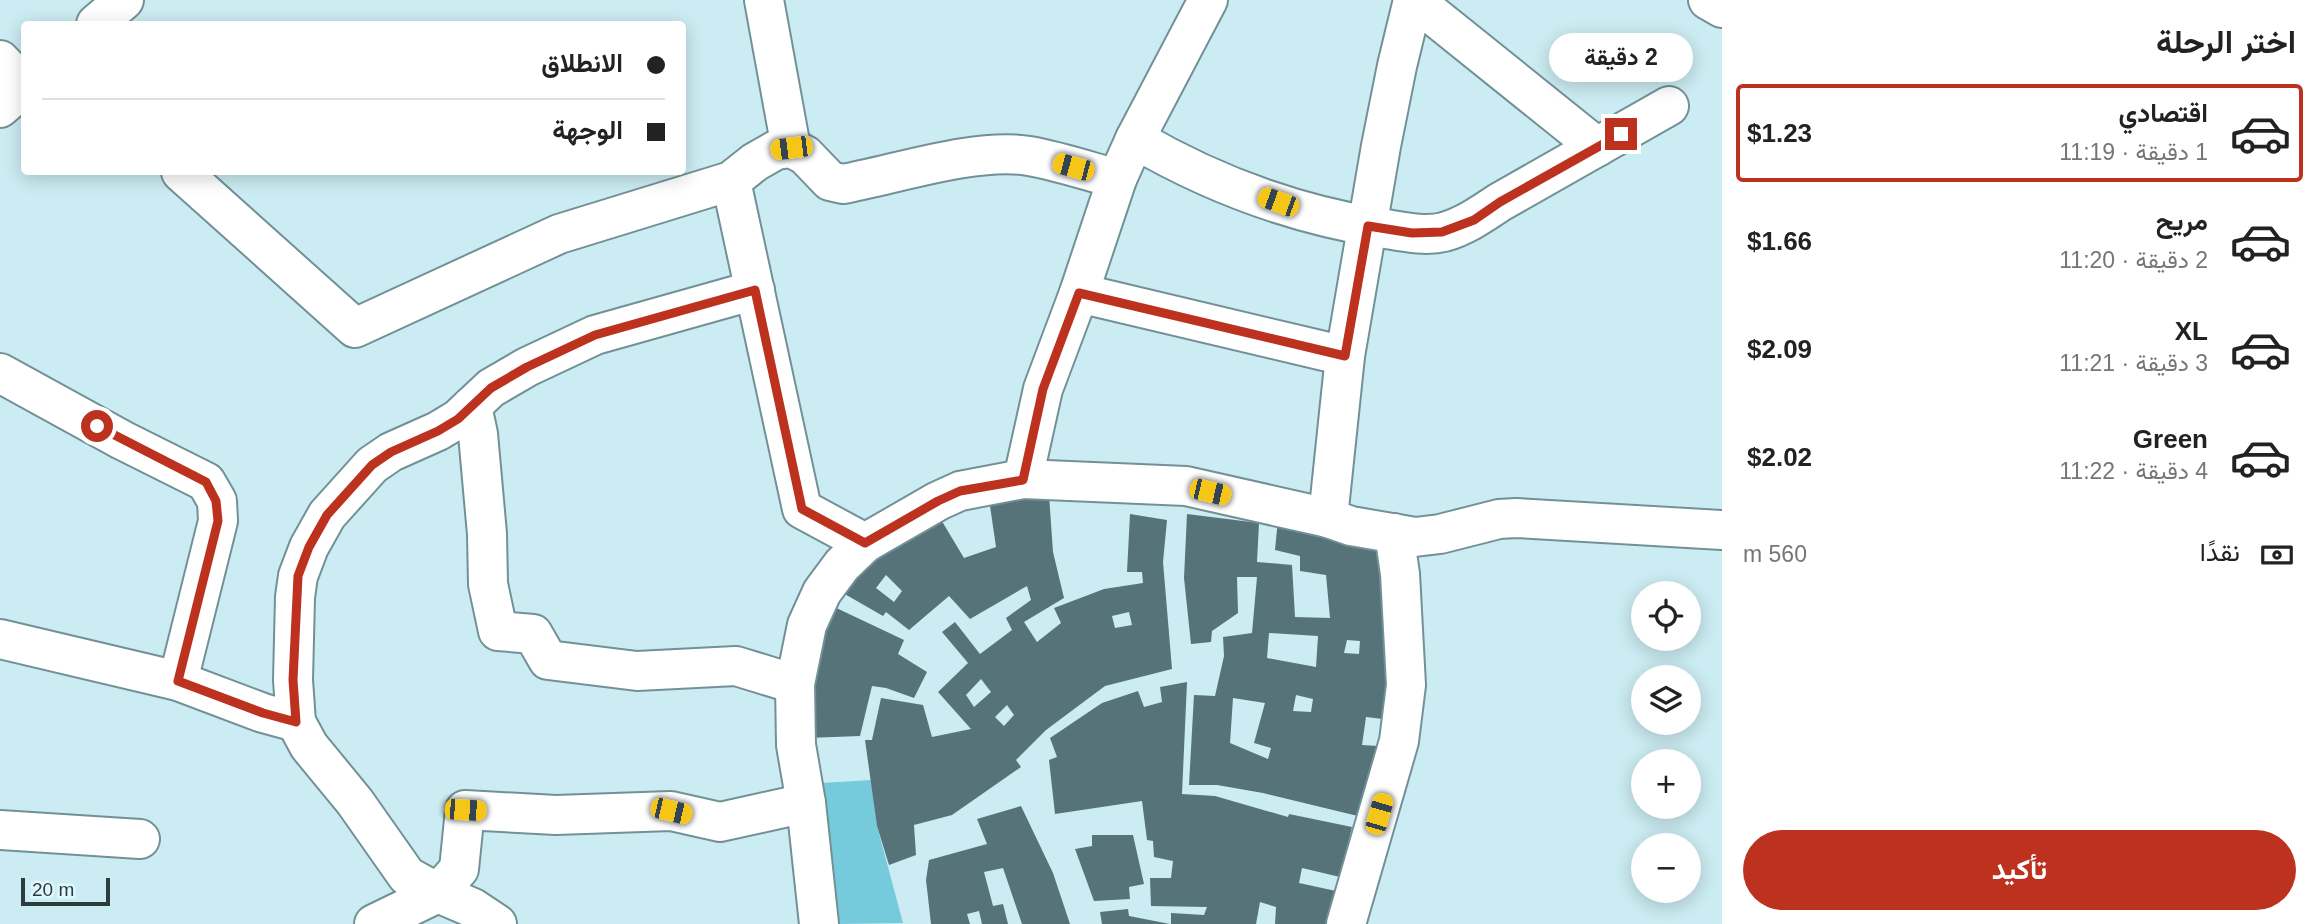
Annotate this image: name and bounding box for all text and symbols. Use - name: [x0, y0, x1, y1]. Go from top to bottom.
- text: اختر الرحلة: [2156, 24, 2296, 60]
- callout: 2 دقيقة: [1549, 32, 1693, 82]
- text: 2 دقيقة: [1584, 44, 1658, 70]
- text: الانطلاق: [541, 48, 623, 78]
- text: اقتصادي: [2119, 98, 2208, 128]
- icon: car: [2229, 102, 2292, 165]
- text: الوجهة: [552, 115, 623, 145]
- route end: [1605, 118, 1637, 150]
- text: $1.23: [1747, 118, 1812, 148]
- car: [769, 135, 814, 161]
- text: 1 دقيقة · 11:19: [2059, 139, 2208, 165]
- car: [1050, 151, 1097, 183]
- car: [1255, 185, 1302, 219]
- text: مريح: [2156, 206, 2208, 236]
- icon: car: [2229, 210, 2292, 273]
- text: $1.66: [1747, 226, 1812, 256]
- text: 2 دقيقة · 11:20: [2059, 247, 2208, 273]
- text: XL: [2175, 316, 2208, 346]
- icon: car: [2229, 318, 2292, 381]
- text: $2.09: [1747, 334, 1812, 364]
- text: 3 دقيقة · 11:21: [2059, 350, 2208, 376]
- route start: [81, 410, 113, 442]
- text: Green: [2133, 424, 2208, 454]
- icon: car: [2229, 426, 2292, 489]
- text: $2.02: [1747, 442, 1812, 472]
- text: 4 دقيقة · 11:22: [2059, 458, 2208, 484]
- car: [1188, 477, 1233, 507]
- icon: cash: [2258, 536, 2296, 574]
- text: نقدًا: [2200, 537, 2240, 567]
- text: 560 m: [1743, 541, 1807, 567]
- map controls: [1631, 581, 1701, 903]
- button: locate: [1631, 581, 1701, 651]
- button: layers: [1631, 665, 1701, 735]
- button: +: [1631, 749, 1701, 819]
- car: [1364, 791, 1395, 837]
- car: [649, 796, 694, 826]
- car: [444, 798, 487, 822]
- button: تأكيد: [1743, 830, 2296, 910]
- button: −: [1631, 833, 1701, 903]
- scale bar: [21, 875, 110, 907]
- text: 20 m: [32, 879, 74, 900]

